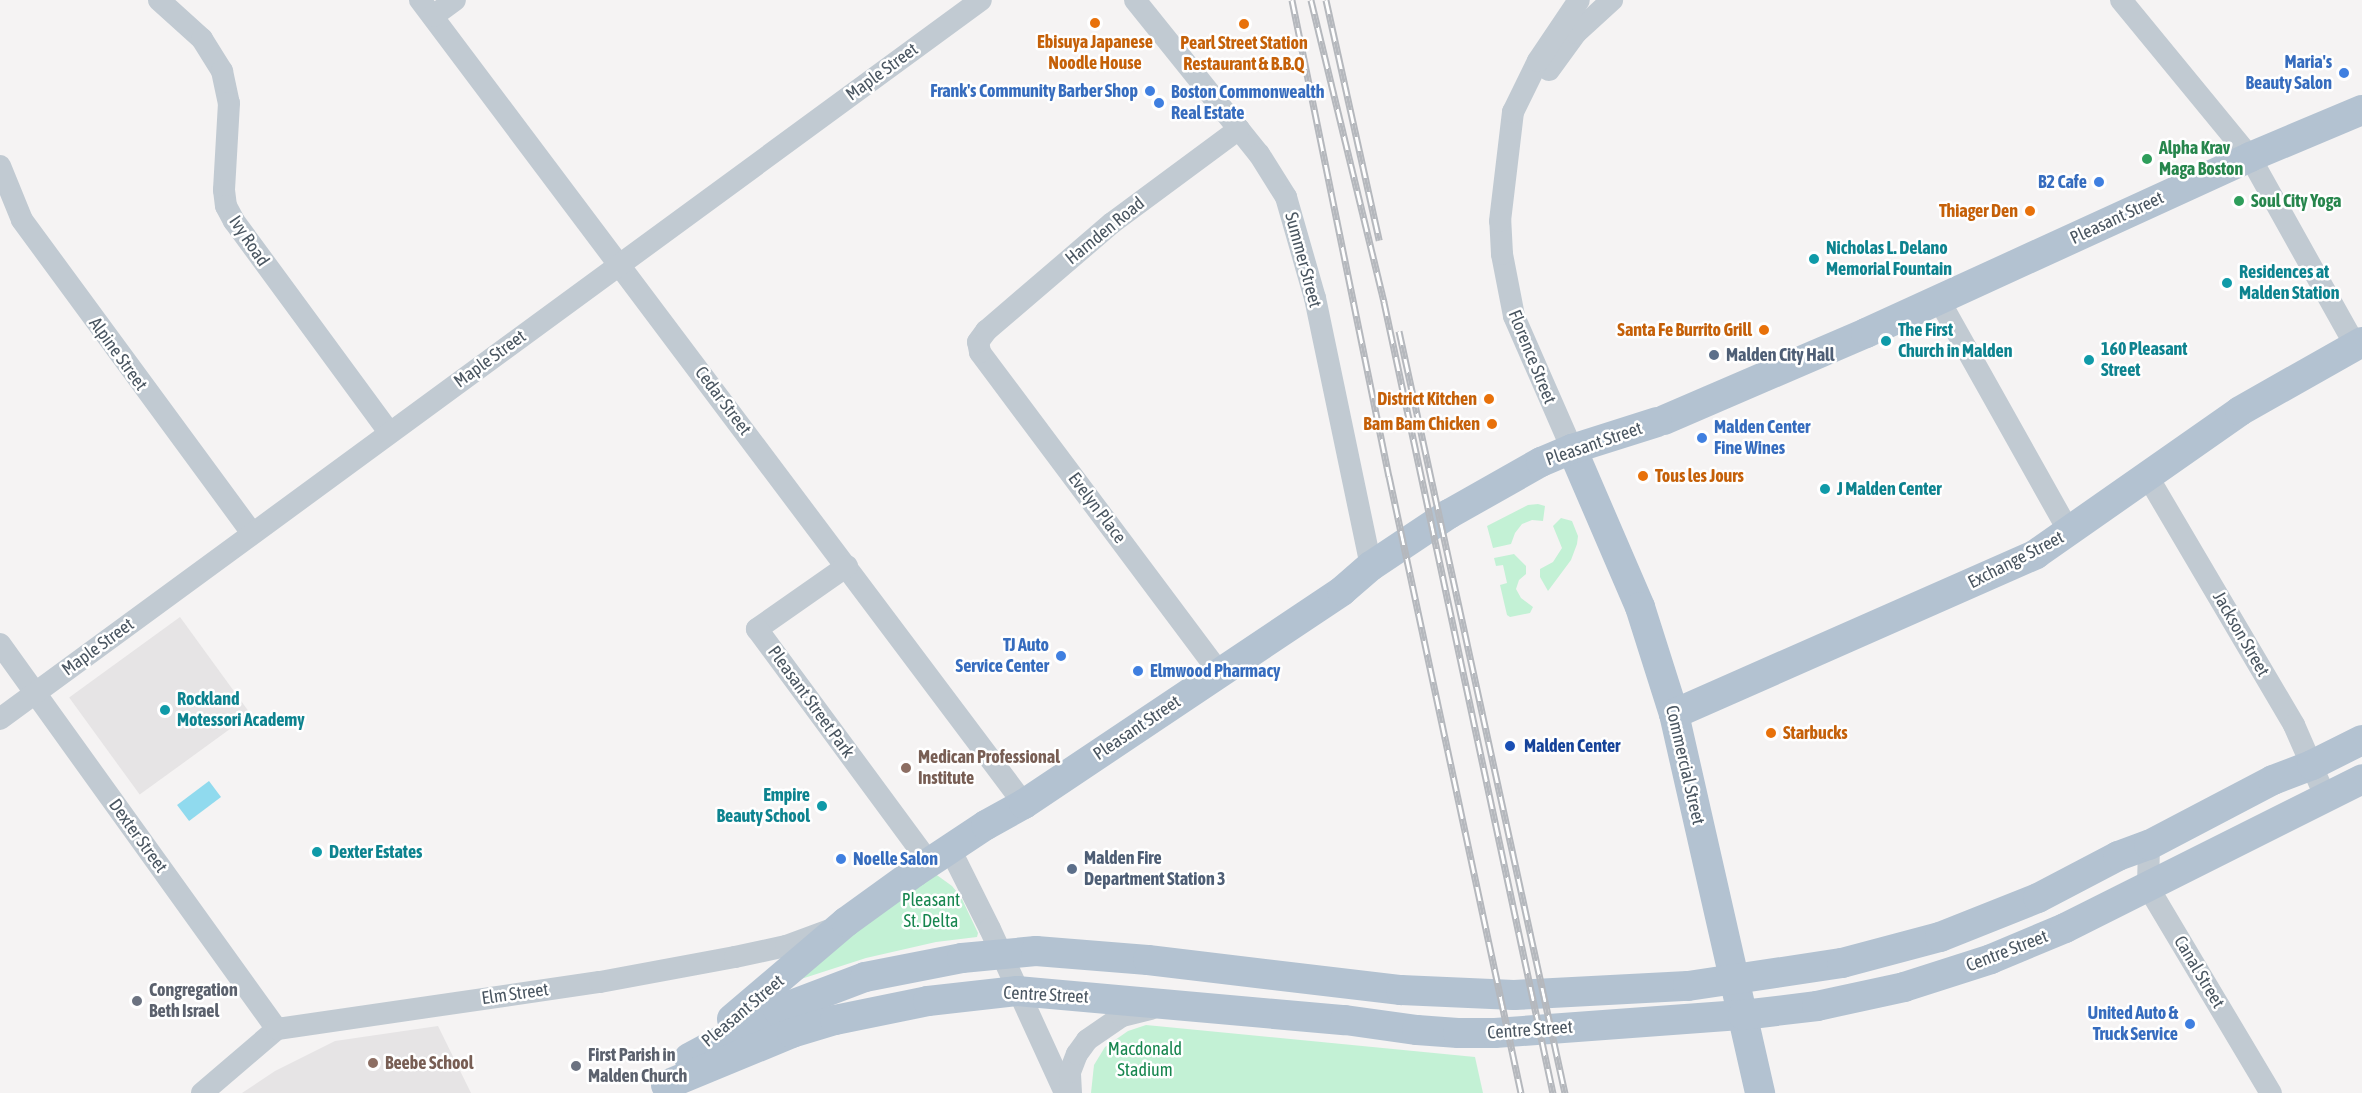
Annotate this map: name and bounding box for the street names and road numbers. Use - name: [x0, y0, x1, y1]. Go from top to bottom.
- street label: Maple Street: [842, 39, 922, 105]
- street label: Pleasant Street: [2067, 187, 2167, 249]
- street label: Harnden Road: [1061, 193, 1149, 269]
- street label: Summer Street: [1280, 210, 1326, 310]
- street label: Ivy Road: [224, 212, 274, 270]
- street label: Florence Street: [1503, 307, 1561, 407]
- street label: Alpine Street: [84, 313, 152, 395]
- street label: Maple Street: [450, 326, 530, 392]
- street label: Cedar Street: [690, 362, 756, 440]
- street label: Pleasant Street: [1543, 417, 1645, 471]
- street label: Evelyn Place: [1063, 468, 1131, 548]
- street label: Exchange Street: [1964, 527, 2068, 593]
- street label: Jackson Street: [2208, 588, 2274, 680]
- street label: Maple Street: [58, 614, 138, 680]
- street label: Pleasant Street Park: [763, 642, 859, 762]
- street label: Pleasant Street: [1089, 691, 1185, 765]
- street label: Commercial Street: [1661, 703, 1709, 827]
- street label: Dexter Street: [104, 795, 172, 877]
- street label: Centre Street: [1963, 926, 2051, 976]
- street label: Canal Street: [2169, 932, 2229, 1012]
- street label: Pleasant Street: [698, 970, 788, 1052]
- street label: Elm Street: [480, 979, 550, 1009]
- street label: Centre Street: [1003, 982, 1089, 1008]
- street label: Centre Street: [1487, 1016, 1573, 1044]

